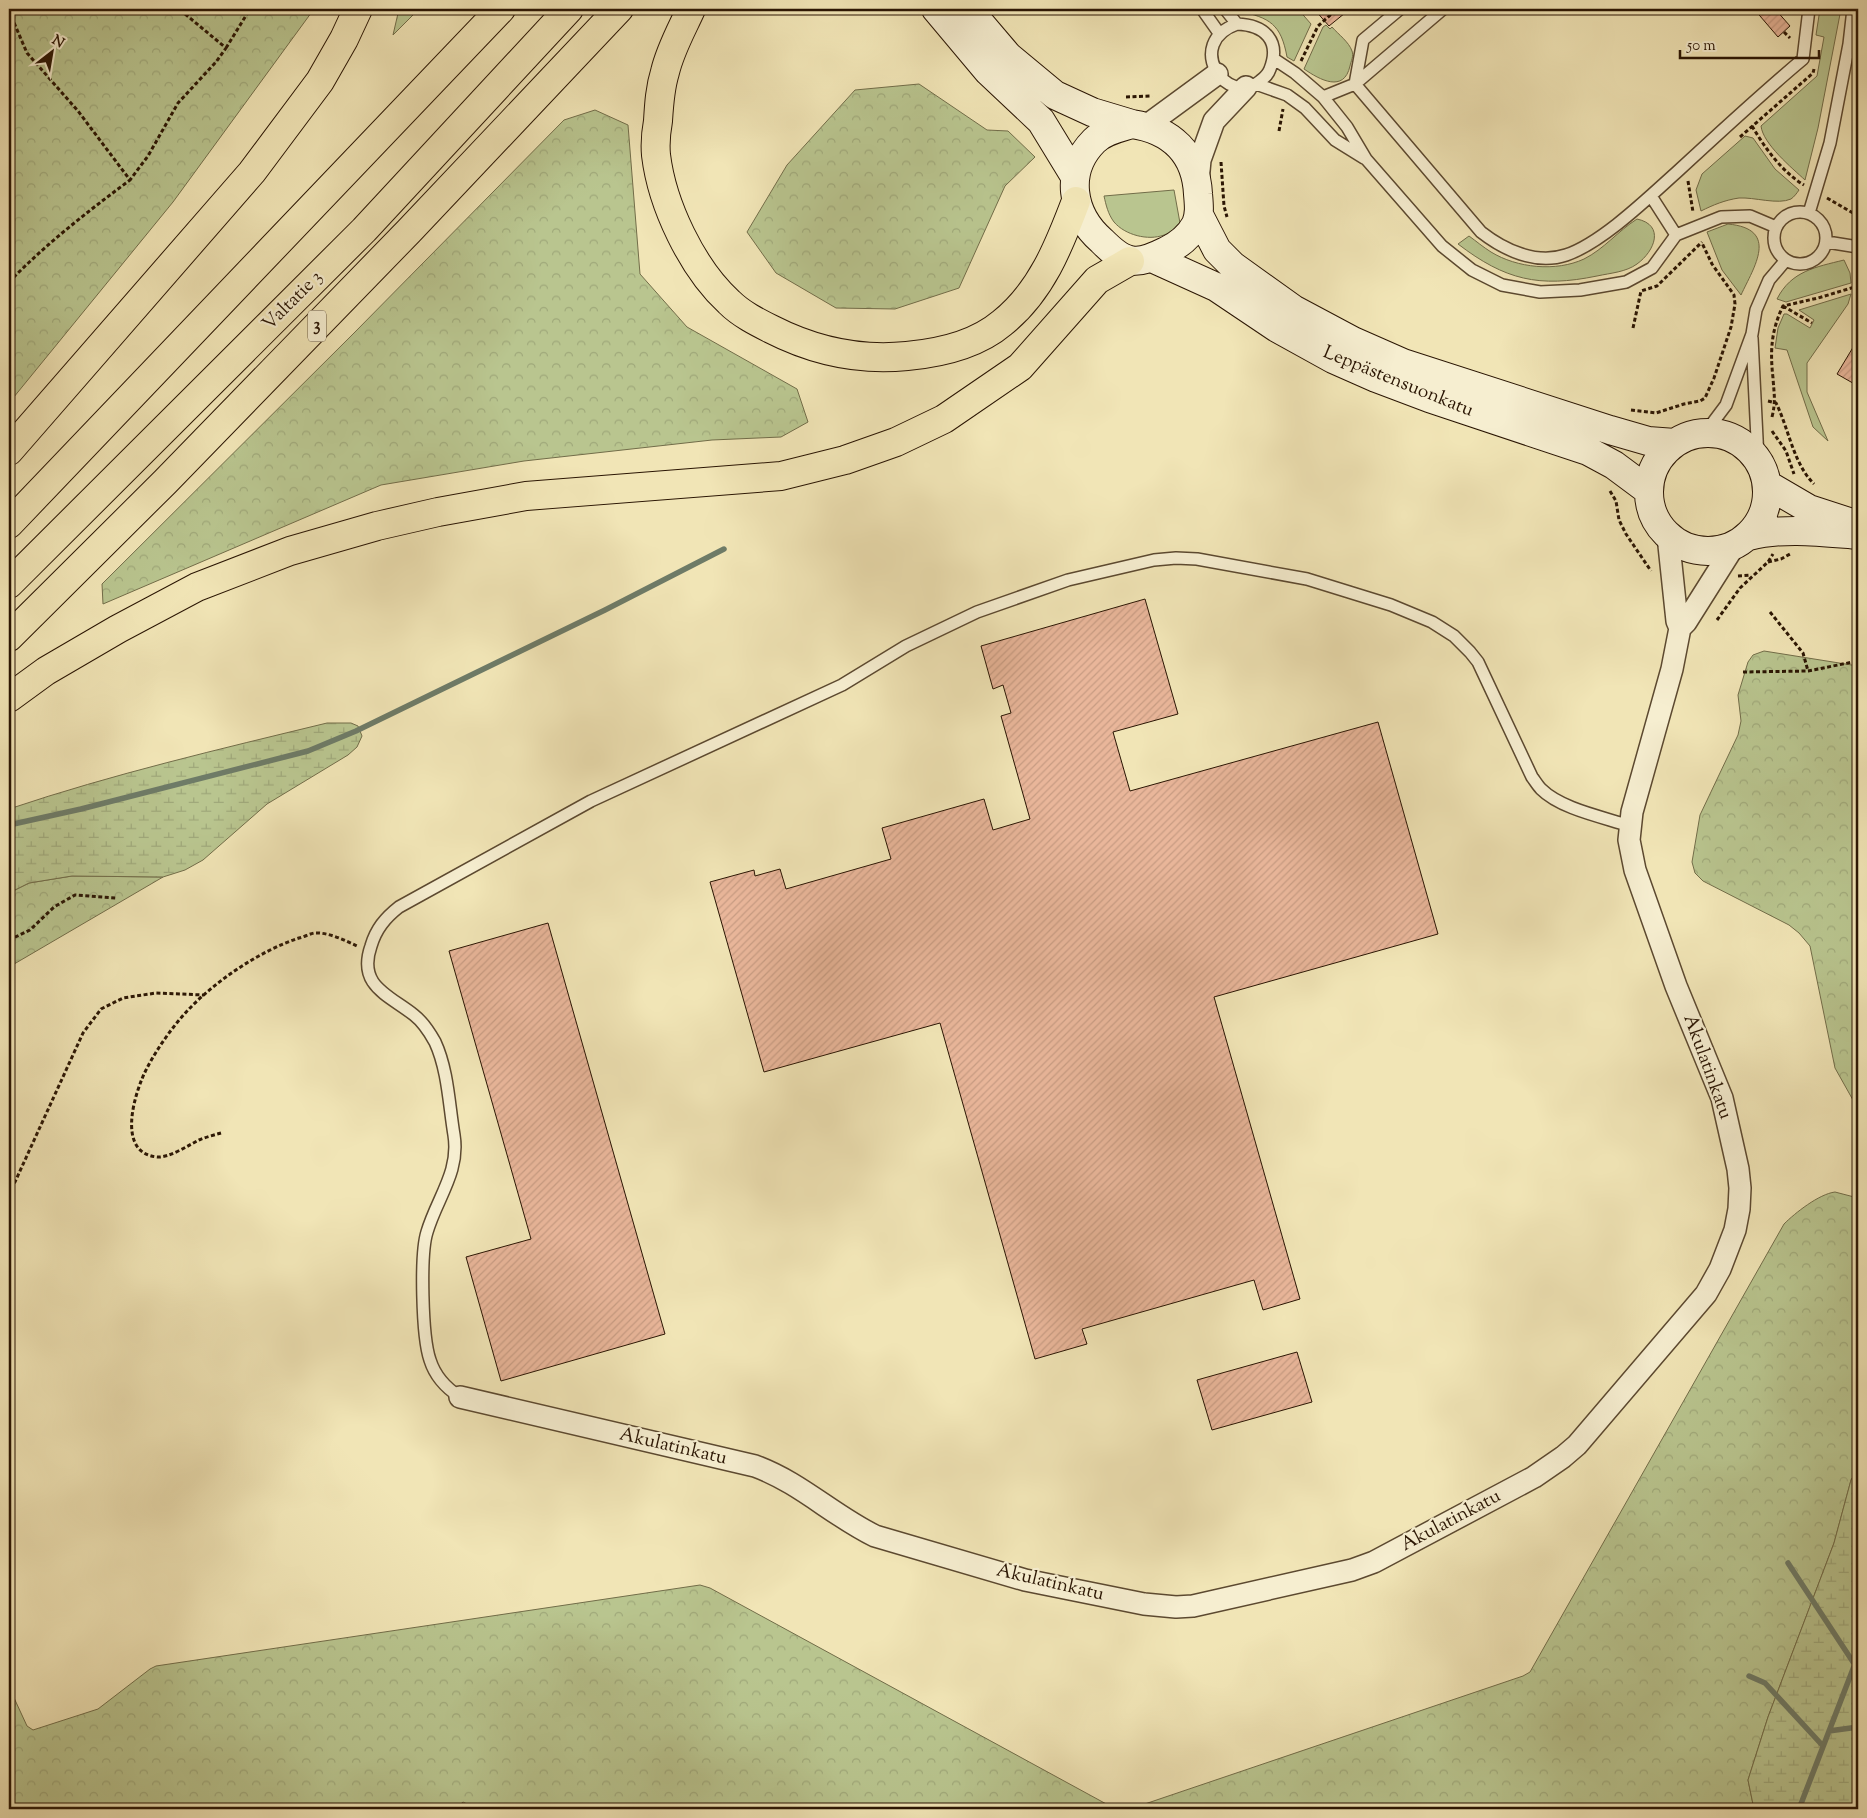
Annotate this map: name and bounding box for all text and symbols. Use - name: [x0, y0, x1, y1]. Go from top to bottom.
- north arrow: [28, 28, 78, 78]
- scale bar: [1680, 28, 1818, 60]
- text: N: [48, 31, 68, 54]
- text: 50 m: [1686, 36, 1716, 57]
- street label: Valtatie 3: [258, 266, 328, 336]
- road number: 3: [308, 310, 326, 342]
- street label: Leppästensuonkatu: [1319, 339, 1477, 425]
- street label: Akulatinkatu: [1676, 1011, 1738, 1123]
- street label: Akulatinkatu: [617, 1422, 730, 1473]
- street label: Akulatinkatu: [1396, 1483, 1506, 1559]
- street label: Akulatinkatu: [994, 1558, 1107, 1609]

